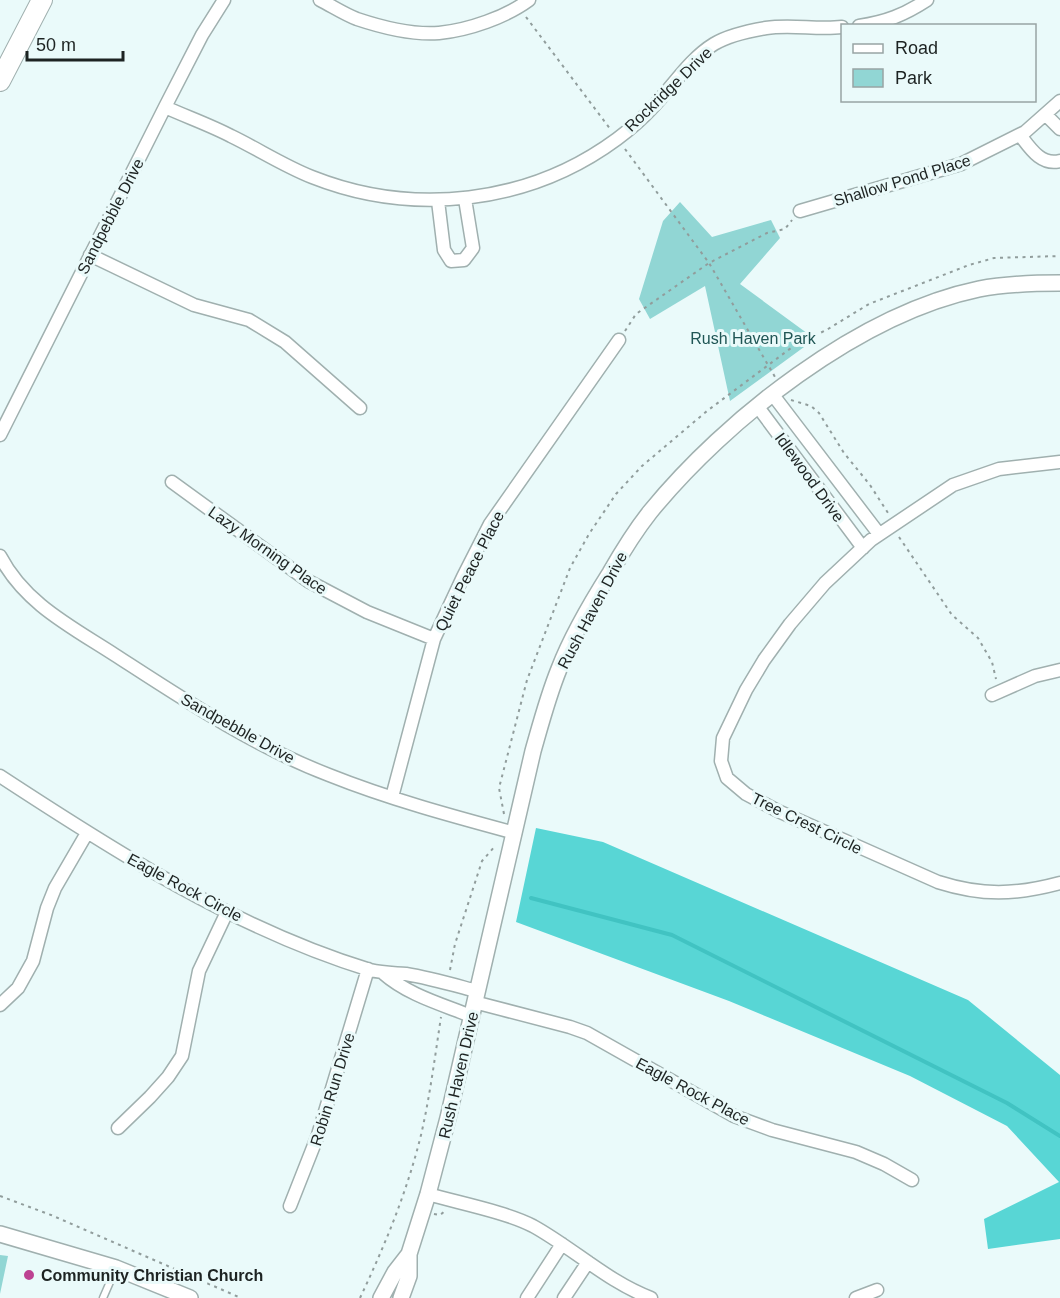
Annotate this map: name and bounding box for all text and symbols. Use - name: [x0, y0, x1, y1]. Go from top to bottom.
- scale bar: [27, 24, 123, 62]
- legend: [841, 24, 1036, 102]
- text: 50 m: [36, 35, 76, 55]
- text: Road: [895, 38, 938, 58]
- street label: Rockridge Drive: [622, 44, 715, 135]
- text: Park: [895, 68, 933, 88]
- street label: Shallow Pond Place: [832, 152, 973, 209]
- street label: Sandpebble Drive: [74, 156, 147, 277]
- park label: Rush Haven Park: [690, 330, 817, 347]
- street label: Idlewood Drive: [772, 429, 848, 525]
- street label: Lazy Morning Place: [205, 503, 330, 598]
- street label: Quiet Peace Place: [432, 508, 507, 634]
- street label: Rush Haven Drive: [554, 549, 630, 672]
- street label: Sandpebble Drive: [178, 690, 298, 767]
- street label: Tree Crest Circle: [749, 789, 865, 858]
- street label: Eagle Rock Circle: [125, 850, 245, 925]
- street label: Rush Haven Drive: [436, 1010, 481, 1140]
- street label: Robin Run Drive: [307, 1030, 358, 1148]
- street label: Eagle Rock Place: [633, 1054, 753, 1129]
- place label: Community Christian Church: [41, 1267, 263, 1284]
- marker: Community Christian Church: [22, 1268, 36, 1282]

